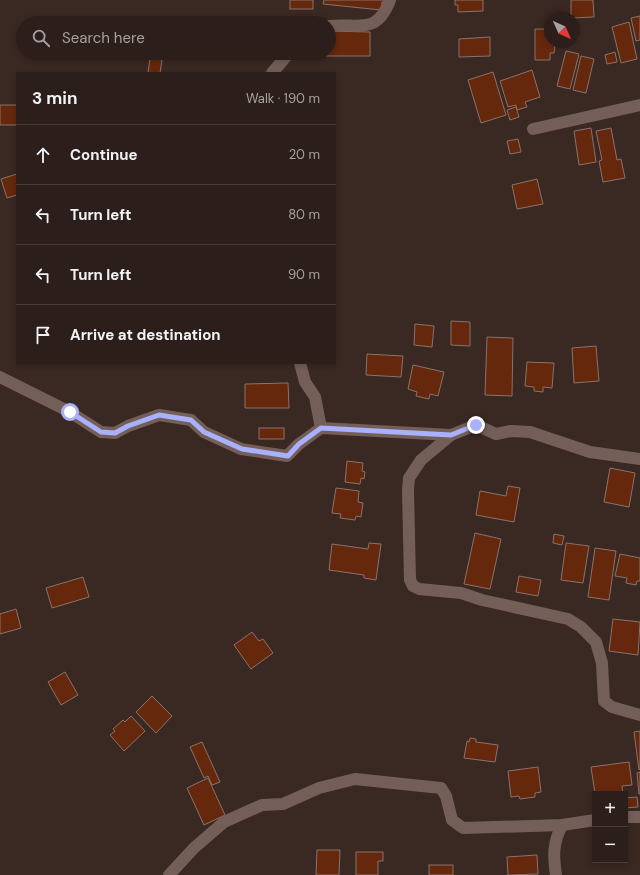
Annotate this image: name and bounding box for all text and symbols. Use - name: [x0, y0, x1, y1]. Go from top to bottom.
- north arrow: [544, 12, 580, 48]
- search box: [16, 16, 336, 60]
- icon: search: [30, 27, 52, 49]
- text: Search here: [62, 28, 145, 48]
- text: 3 min: [32, 87, 77, 109]
- text: Walk · 190 m: [246, 90, 320, 107]
- icon: ahead: [32, 144, 54, 166]
- text: Continue: [70, 145, 138, 165]
- text: 20 m: [289, 146, 320, 163]
- icon: left: [32, 204, 54, 226]
- text: Turn left: [70, 205, 131, 225]
- text: 80 m: [288, 206, 320, 223]
- icon: left: [32, 264, 54, 286]
- text: Turn left: [70, 265, 131, 285]
- text: 90 m: [288, 266, 320, 283]
- icon: arrive: [32, 324, 54, 346]
- text: Arrive at destination: [70, 325, 221, 345]
- route start: [61, 403, 79, 421]
- route end: [467, 416, 485, 434]
- map controls: [592, 791, 628, 863]
- button: +: [592, 791, 628, 827]
- button: −: [592, 827, 628, 863]

